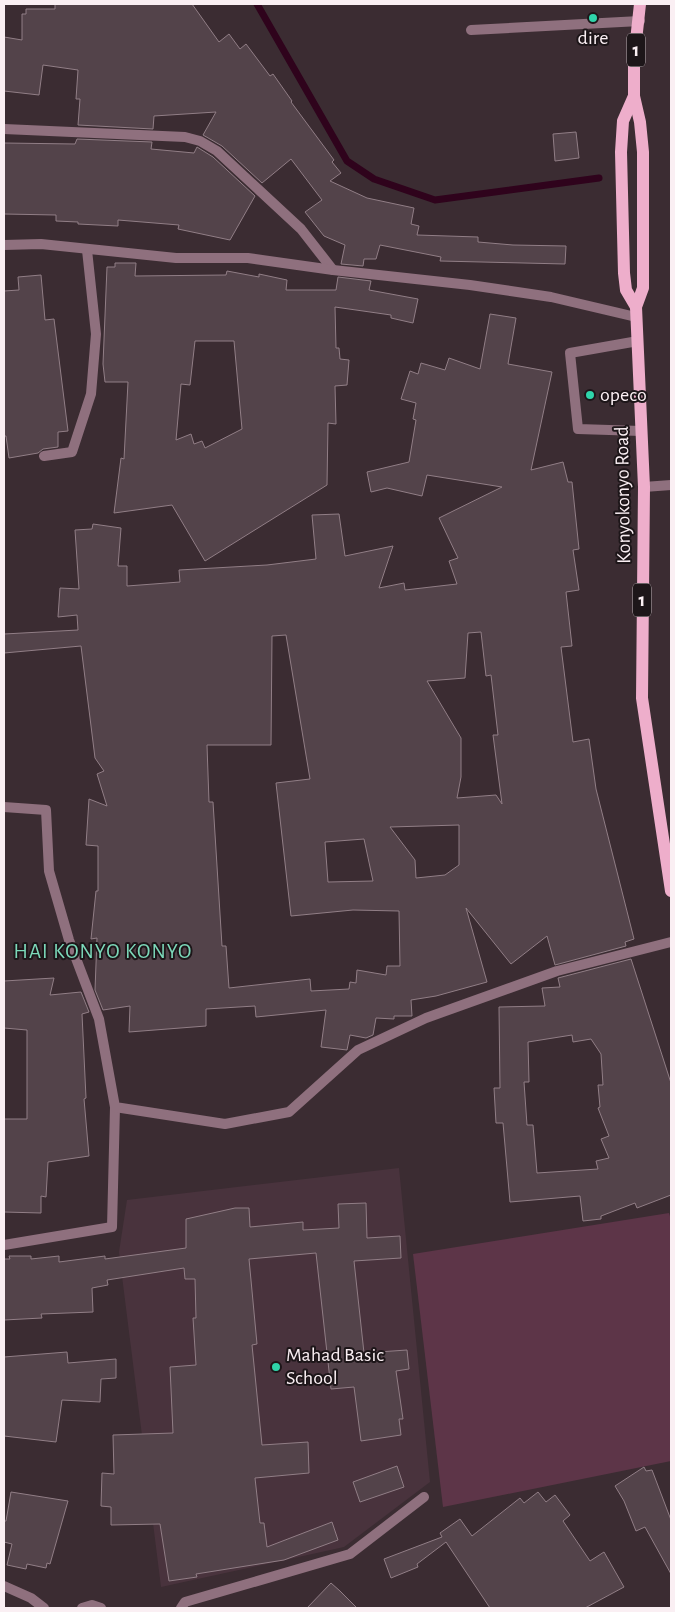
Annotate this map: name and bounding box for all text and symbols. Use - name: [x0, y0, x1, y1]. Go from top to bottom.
- marker: dire: [587, 12, 599, 24]
- place label: dire: [578, 28, 608, 48]
- road number: 1: [627, 34, 645, 66]
- place label: opeco: [600, 385, 647, 405]
- marker: opeco: [584, 389, 596, 401]
- street label: Konyokonyo Road: [612, 426, 634, 564]
- road number: 1: [633, 584, 651, 616]
- district label: HAI KONYO KONYO: [14, 941, 192, 962]
- place label: Mahad Basic School: [286, 1345, 384, 1388]
- marker: Mahad Basic School: [270, 1361, 282, 1373]

